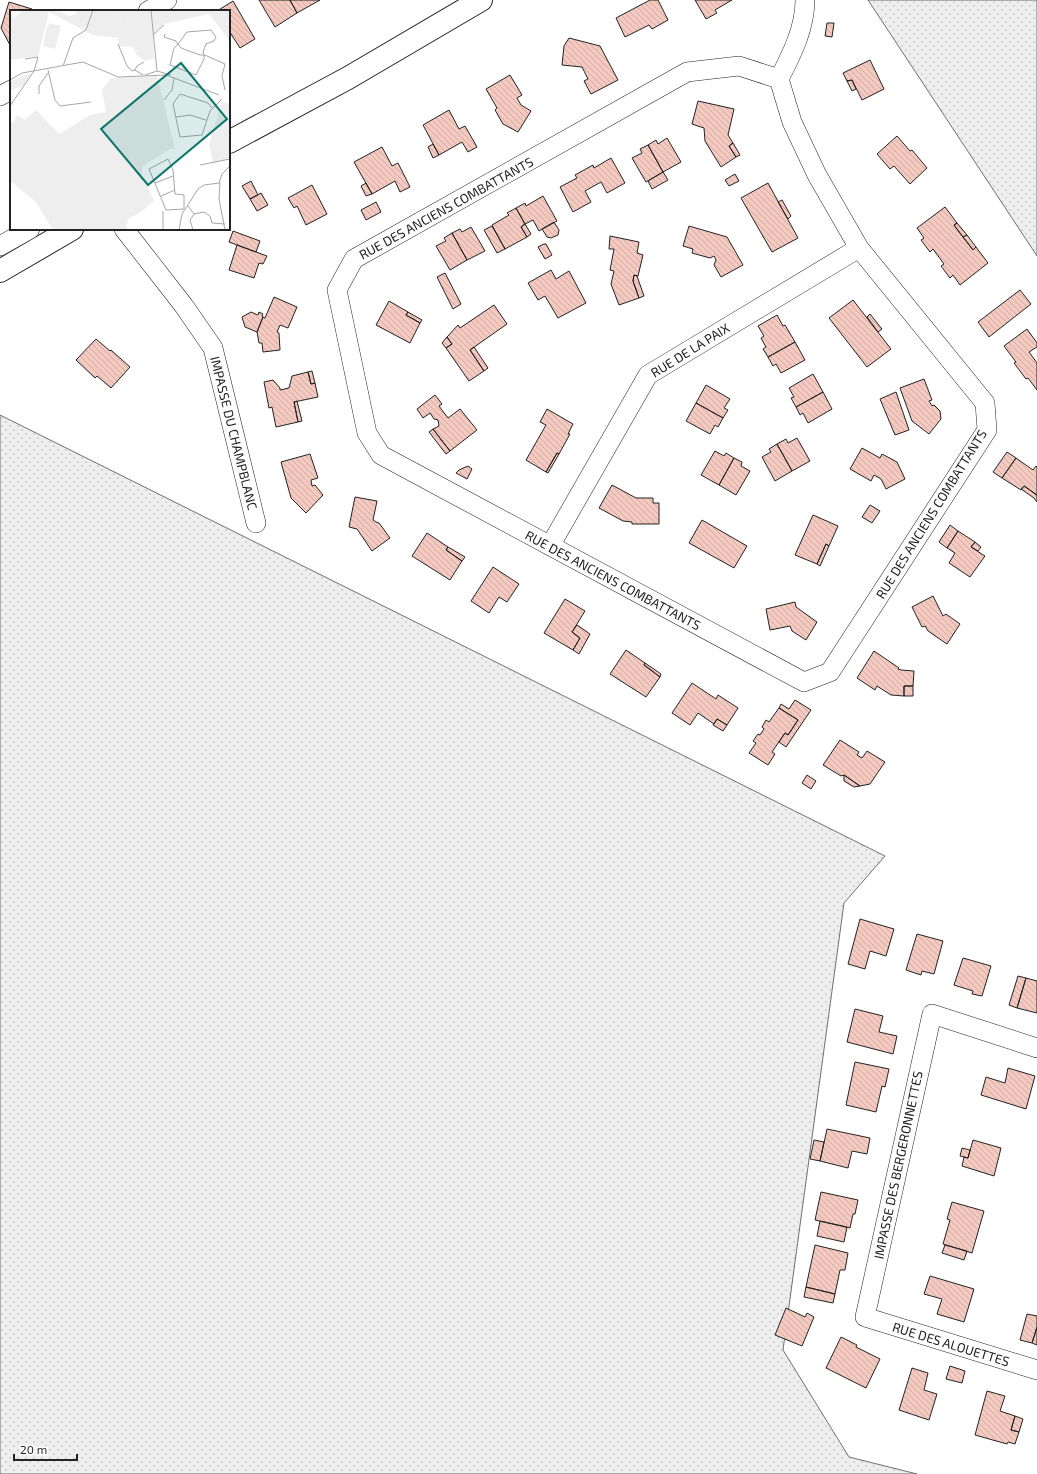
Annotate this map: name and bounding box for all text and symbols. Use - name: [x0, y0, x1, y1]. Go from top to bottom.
- inset map: [10, 10, 230, 230]
- street label: RUE DES ANCIENS COMBATTANTS: [356, 153, 536, 263]
- street label: RUE DE LA PAIX: [648, 319, 732, 381]
- street label: IMPASSE DU CHAMPBLANC: [207, 355, 261, 511]
- street label: RUE DES ANCIENS COMBATTANTS: [872, 426, 990, 602]
- street label: RUE DES ANCIENS COMBATTANTS: [522, 527, 704, 633]
- street label: IMPASSE DES BERGERONNETTES: [870, 1070, 926, 1260]
- street label: RUE DES ALOUETTES: [891, 1319, 1011, 1369]
- scale bar: [14, 1436, 77, 1462]
- text: 20 m: [20, 1442, 47, 1456]

